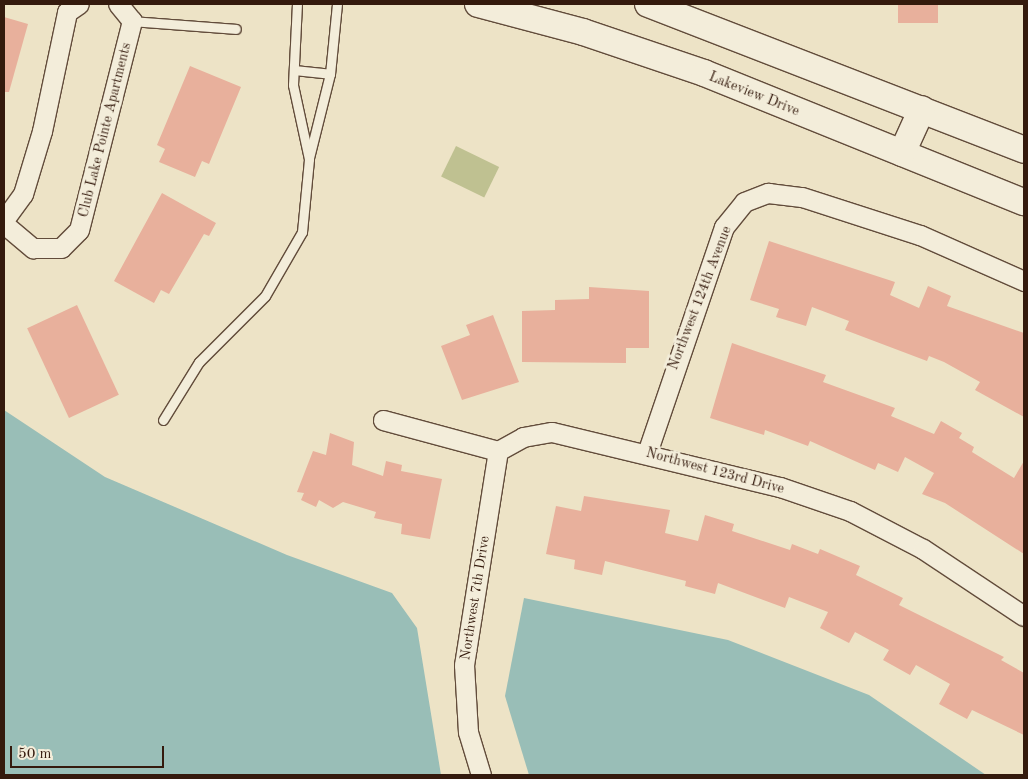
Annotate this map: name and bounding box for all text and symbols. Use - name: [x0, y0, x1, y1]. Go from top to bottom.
- street label: Club Lake Pointe Apartments: [75, 41, 135, 219]
- street label: Lakeview Drive: [706, 68, 802, 120]
- street label: Northwest 124th Avenue: [665, 224, 735, 372]
- street label: Northwest 123rd Drive: [644, 444, 786, 498]
- street label: Northwest 7th Drive: [457, 535, 493, 661]
- scale bar: [12, 736, 166, 768]
- text: 50 m: [18, 747, 52, 762]

